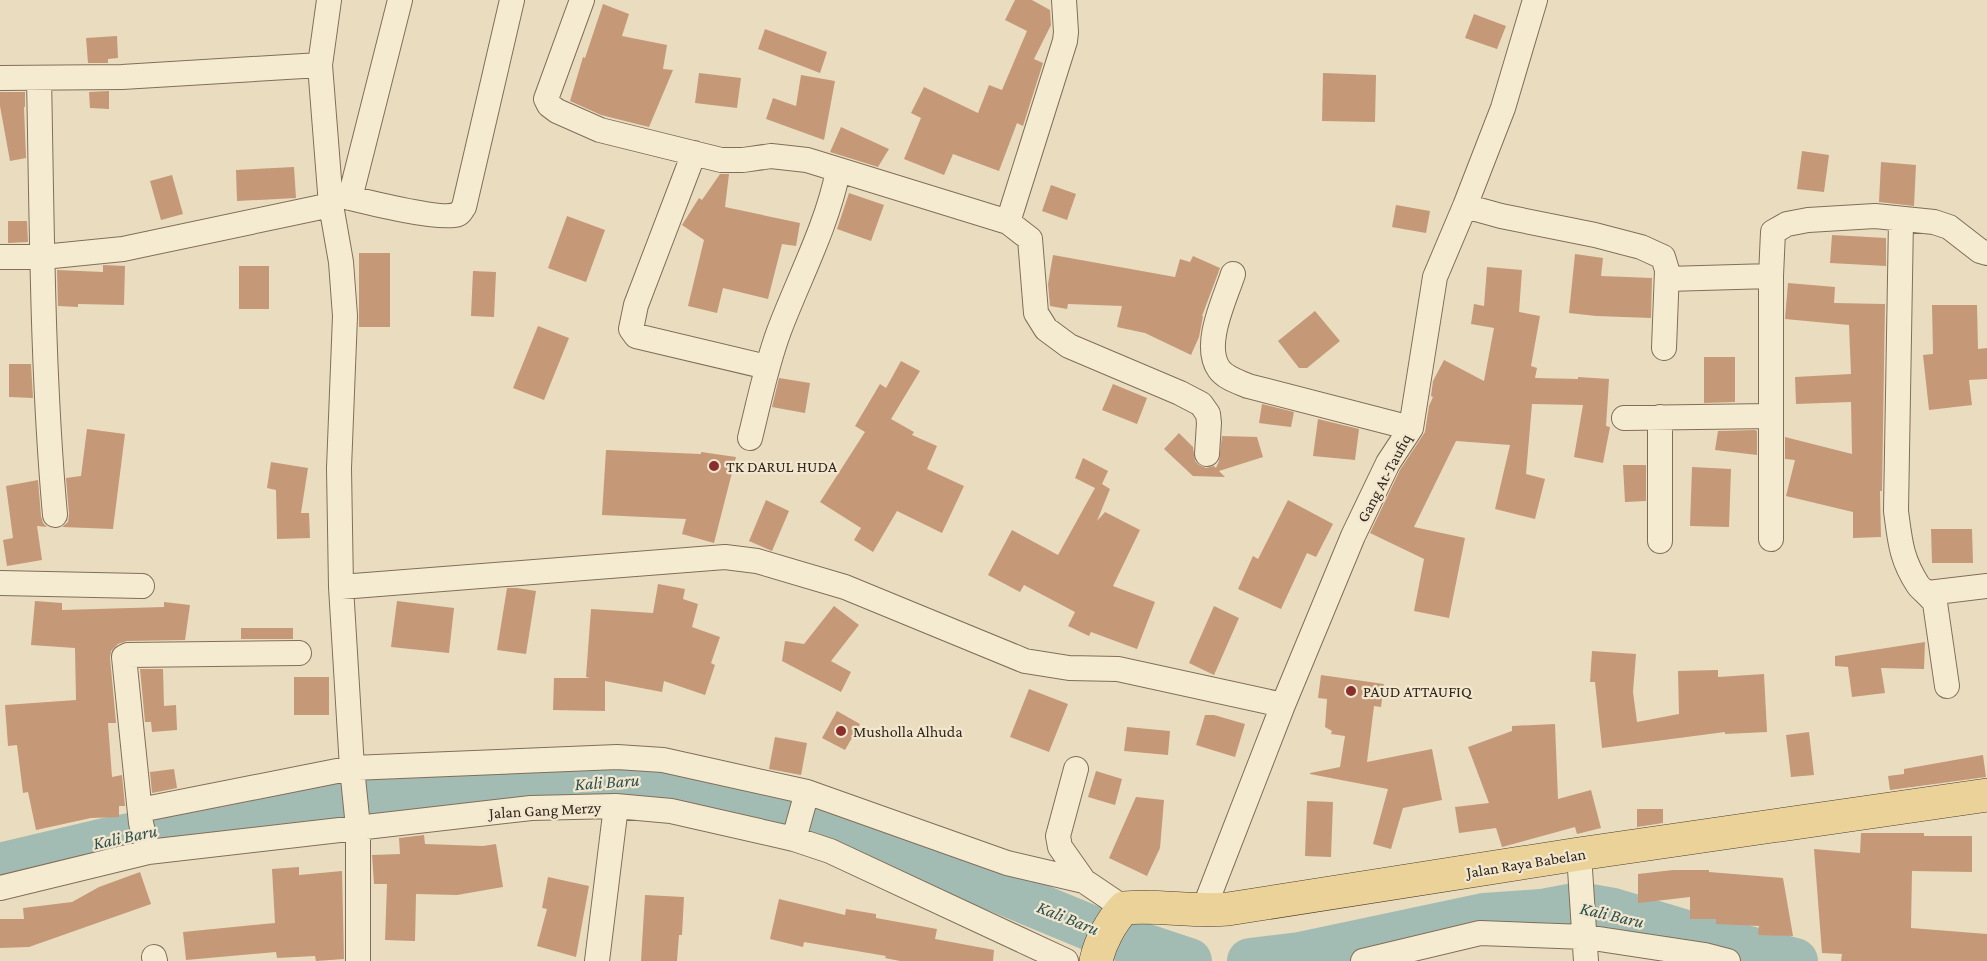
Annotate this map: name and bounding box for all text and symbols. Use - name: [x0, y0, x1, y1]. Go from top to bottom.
- street label: Gang At-Taufiq: [1354, 430, 1416, 525]
- place label: TK DARUL HUDA: [726, 458, 838, 475]
- marker: TK DARUL HUDA: [707, 459, 721, 473]
- place label: PAUD ATTAUFIQ: [1363, 683, 1473, 700]
- marker: PAUD ATTAUFIQ: [1344, 684, 1358, 698]
- place label: Musholla Alhuda: [853, 723, 963, 740]
- marker: Musholla Alhuda: [834, 724, 848, 738]
- water label: Kali Baru: [574, 770, 640, 794]
- street label: Jalan Gang Merzy: [487, 799, 602, 823]
- water label: Kali Baru: [91, 820, 159, 854]
- street label: Jalan Raya Babelan: [1463, 845, 1587, 882]
- water label: Kali Baru: [1034, 897, 1102, 939]
- water label: Kali Baru: [1578, 898, 1646, 932]

